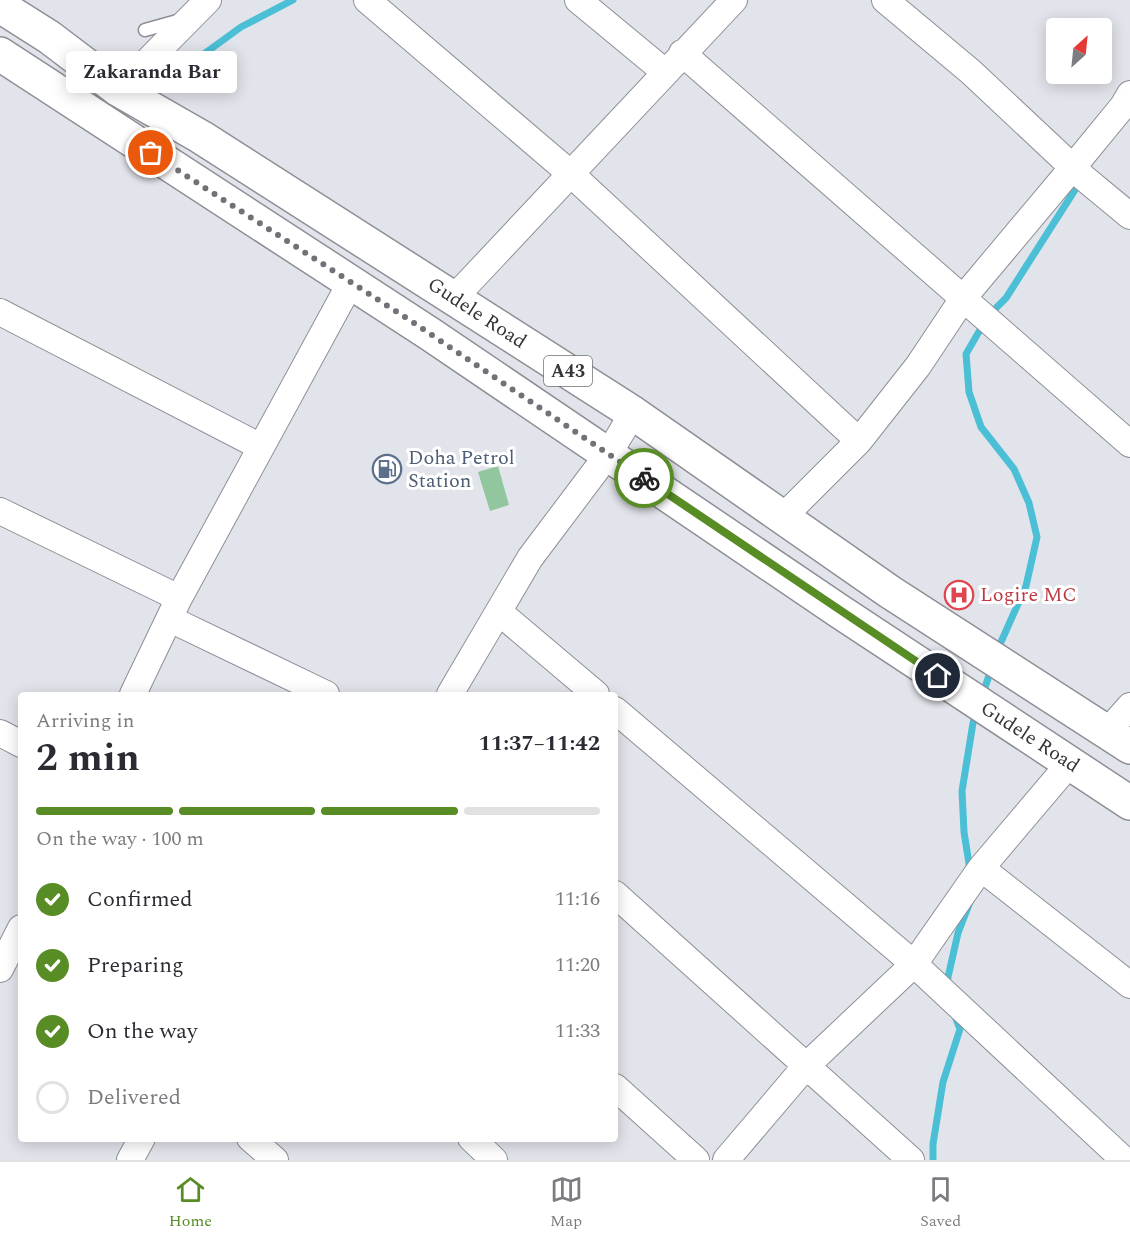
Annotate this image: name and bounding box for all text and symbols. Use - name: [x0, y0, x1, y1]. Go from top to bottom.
- north arrow: [1046, 18, 1112, 84]
- map controls: [1046, 18, 1112, 84]
- callout: Zakaranda Bar: [66, 51, 237, 93]
- text: Zakaranda Bar: [83, 57, 220, 87]
- pin: [125, 127, 176, 178]
- icon: bag: [134, 136, 167, 169]
- street label: Gudele Road: [421, 270, 533, 356]
- road number: A43: [544, 356, 592, 386]
- place label: Doha Petrol Station: [408, 443, 515, 496]
- courier: [614, 448, 674, 508]
- fuel station icon: Doha Petrol Station: [371, 453, 403, 485]
- icon: bike: [628, 462, 661, 495]
- hospital icon: Logire MC: [943, 579, 975, 611]
- place label: Logire MC: [980, 580, 1077, 610]
- pin: [912, 650, 963, 701]
- icon: home: [921, 659, 954, 692]
- street label: Gudele Road: [974, 694, 1086, 780]
- text: Arriving in: [36, 706, 134, 736]
- text: 11:37–11:42: [478, 727, 600, 760]
- text: 2 min: [36, 729, 140, 788]
- text: On the way · 100 m: [36, 824, 204, 854]
- icon: check: [36, 883, 69, 916]
- text: Confirmed: [87, 883, 193, 916]
- text: 11:16: [555, 884, 600, 914]
- icon: check: [36, 949, 69, 982]
- text: Preparing: [87, 949, 184, 982]
- text: 11:20: [555, 950, 600, 980]
- icon: check: [36, 1015, 69, 1048]
- text: On the way: [87, 1015, 198, 1048]
- text: 11:33: [555, 1016, 600, 1046]
- text: Delivered: [87, 1081, 181, 1114]
- tab: Home: [169, 1173, 212, 1233]
- tab: Map: [550, 1173, 583, 1233]
- tab: Saved: [920, 1173, 961, 1233]

